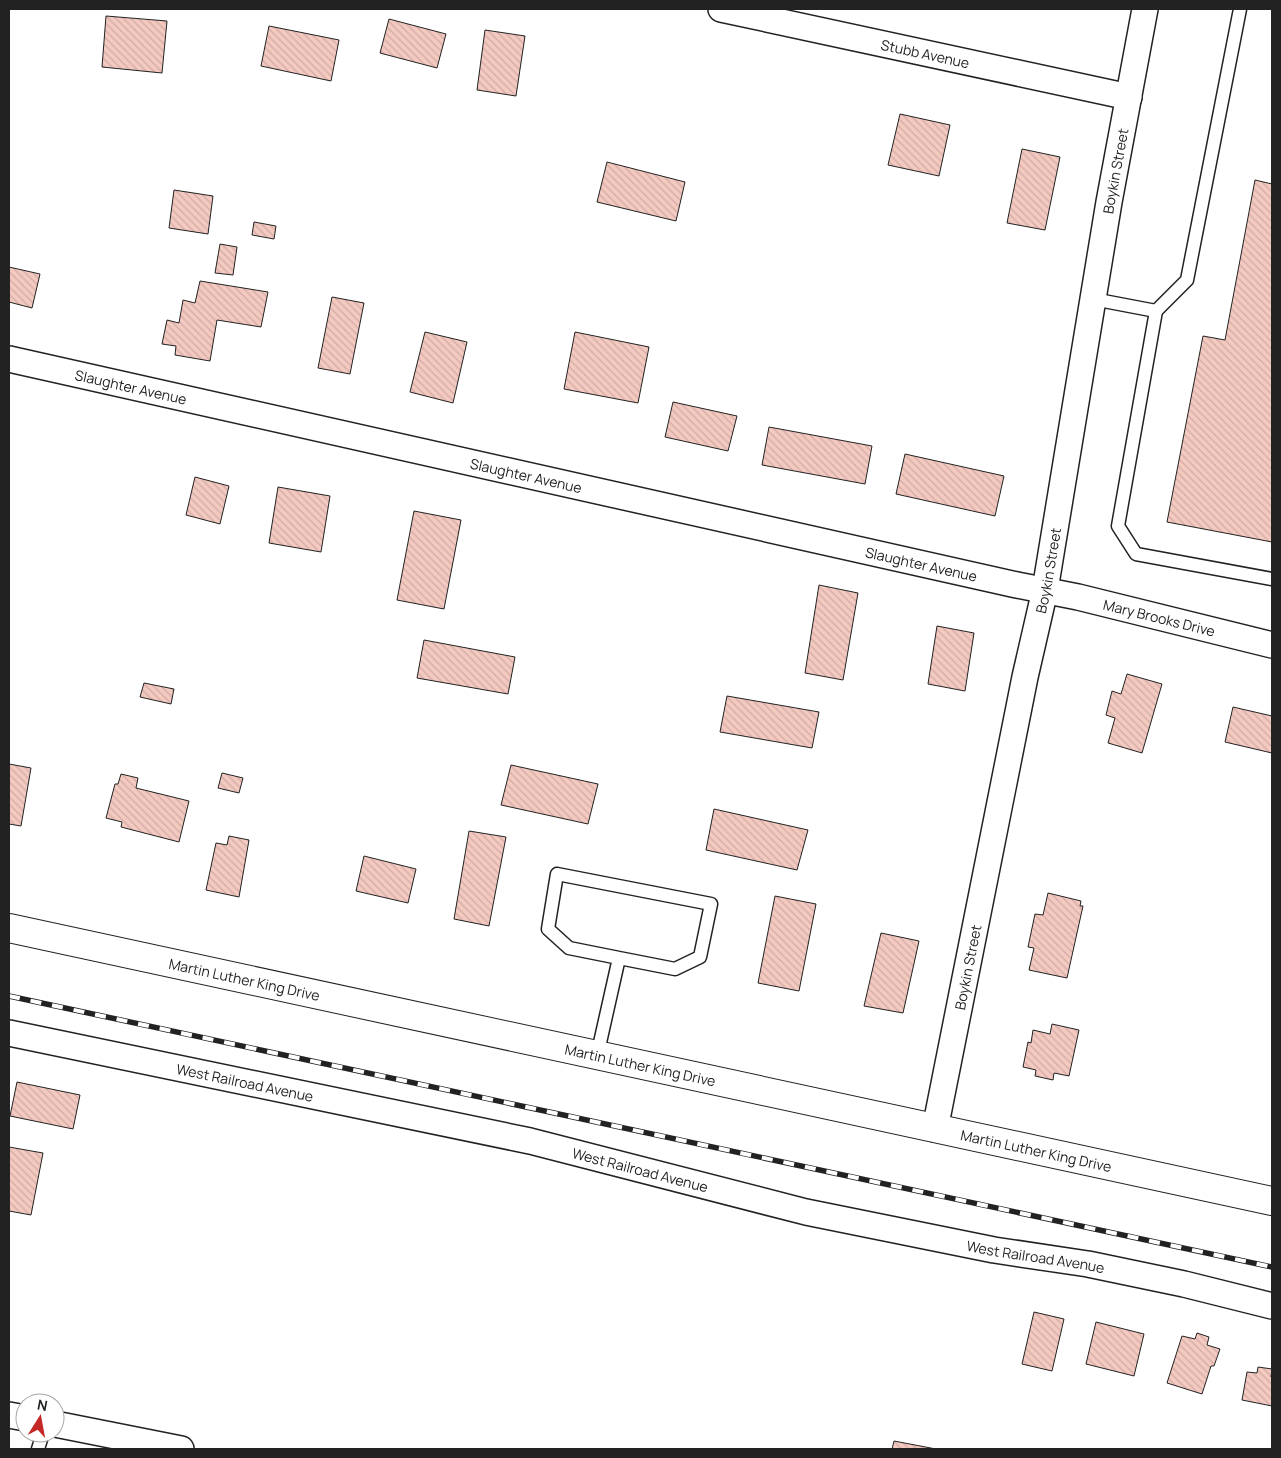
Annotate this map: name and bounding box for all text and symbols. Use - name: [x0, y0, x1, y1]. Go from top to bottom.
- street label: Stubb Avenue: [879, 34, 971, 72]
- street label: Boykin Street: [1098, 126, 1132, 215]
- street label: Slaughter Avenue: [73, 365, 189, 408]
- street label: Slaughter Avenue: [468, 453, 584, 497]
- street label: Boykin Street: [1030, 526, 1065, 615]
- street label: Slaughter Avenue: [864, 542, 979, 585]
- street label: Mary Brooks Drive: [1101, 594, 1217, 640]
- street label: Boykin Street: [949, 923, 985, 1011]
- street label: Martin Luther King Drive: [167, 953, 322, 1004]
- street label: Martin Luther King Drive: [563, 1039, 718, 1090]
- street label: West Railroad Avenue: [175, 1058, 315, 1105]
- street label: Martin Luther King Drive: [959, 1124, 1114, 1176]
- street label: West Railroad Avenue: [570, 1143, 710, 1196]
- street label: West Railroad Avenue: [965, 1235, 1106, 1277]
- north arrow: [15, 1393, 65, 1443]
- text: N: [36, 1394, 49, 1415]

